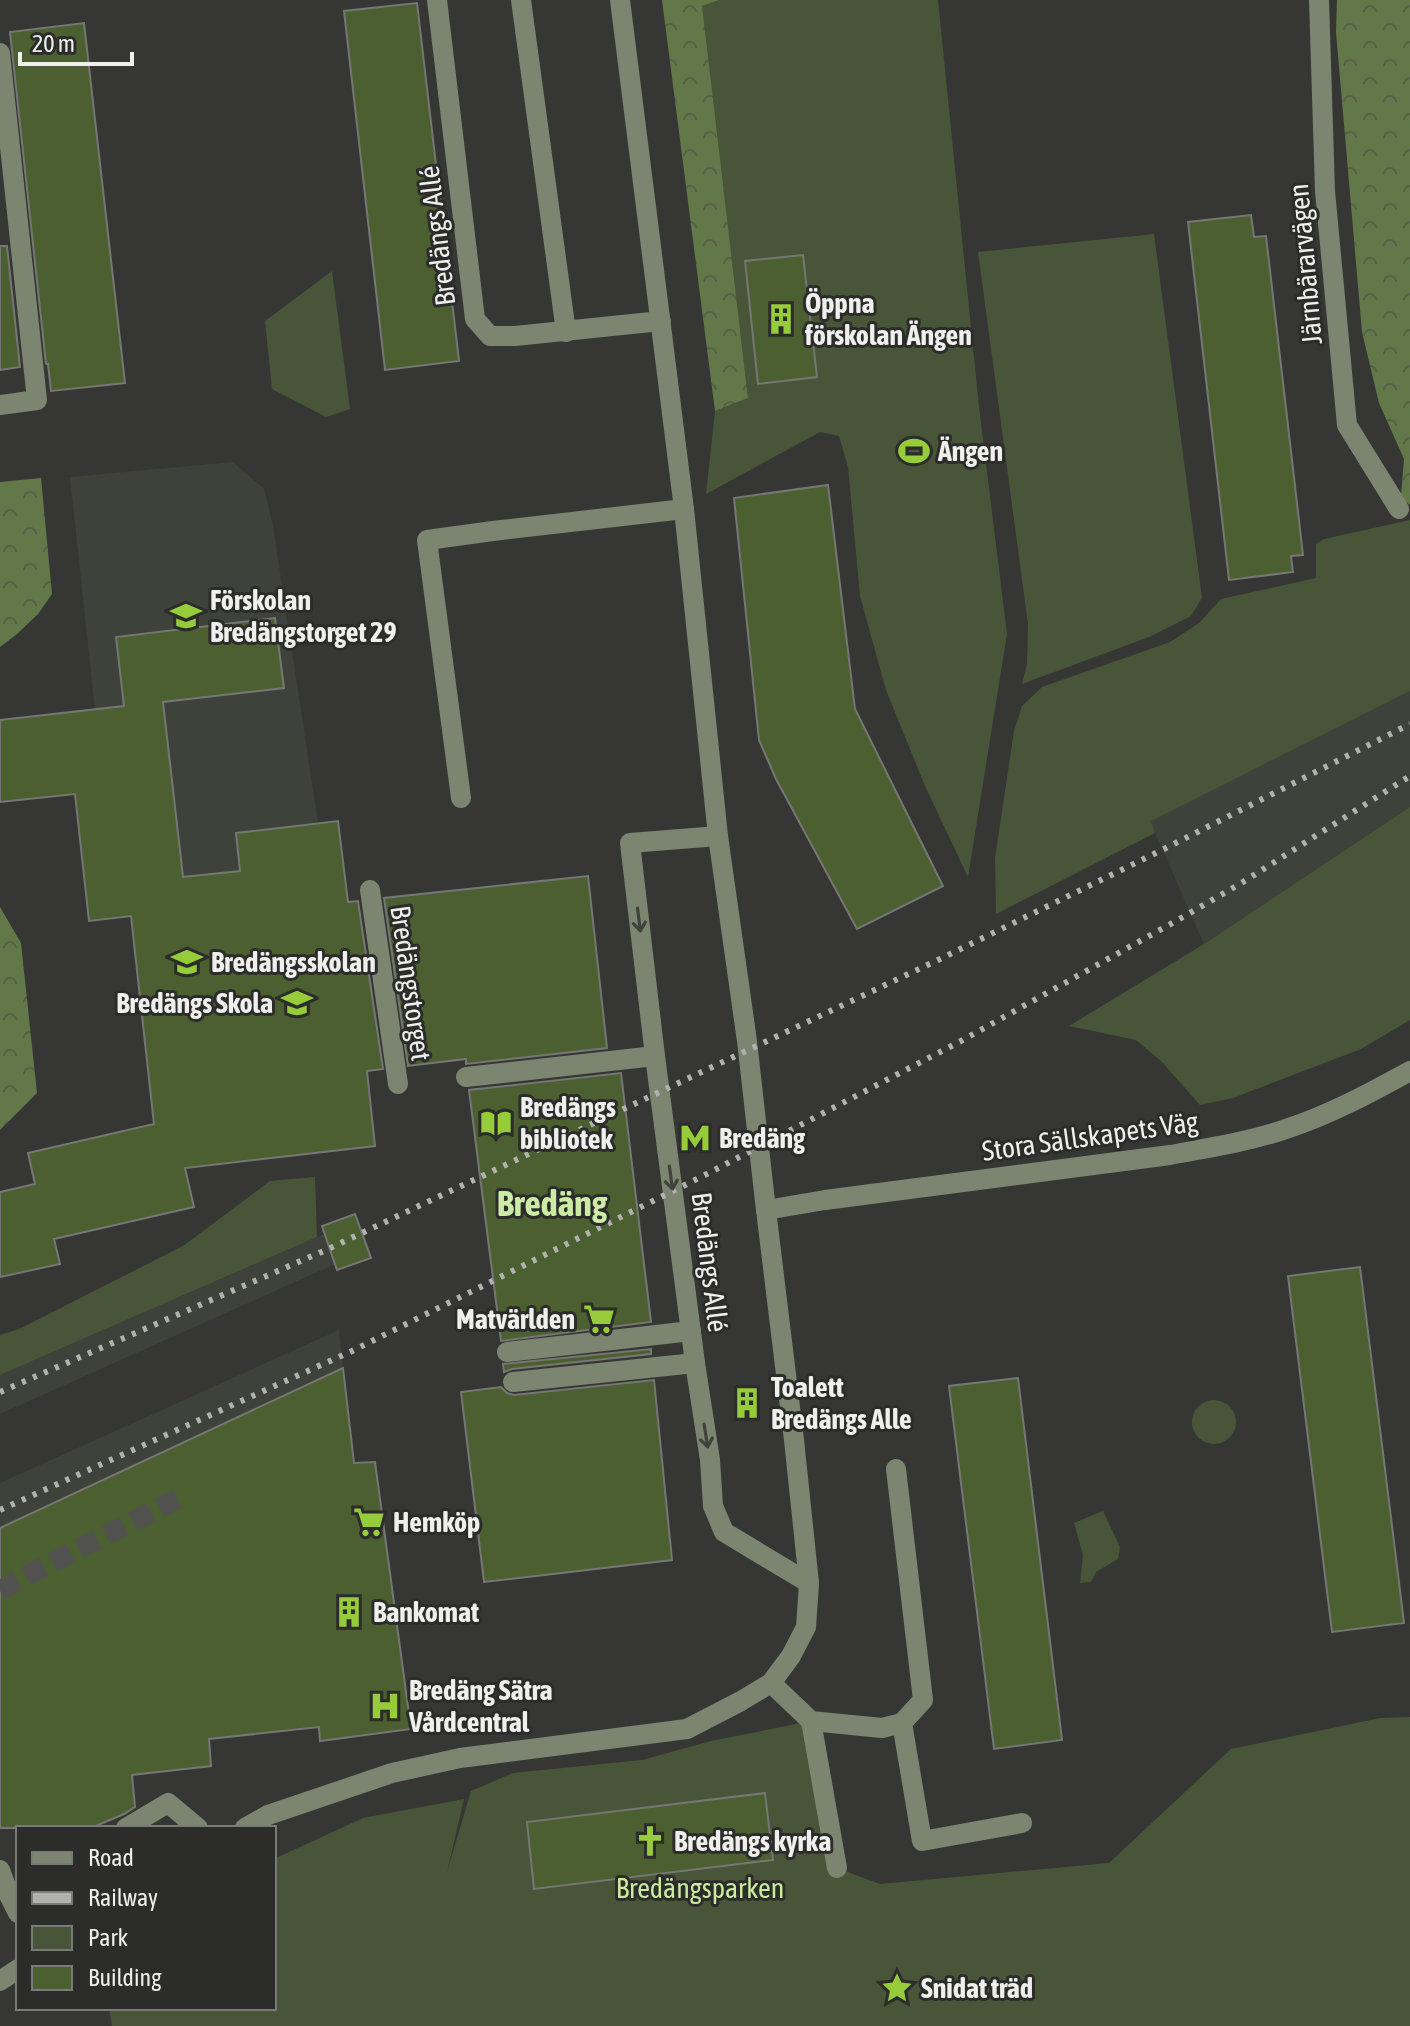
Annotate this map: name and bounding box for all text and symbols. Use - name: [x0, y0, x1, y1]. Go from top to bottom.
- scale bar: [20, 16, 132, 66]
- text: 20 m: [32, 30, 75, 57]
- street label: Bredängs Allé: [413, 164, 461, 308]
- street label: Järnbärarvägen: [1282, 182, 1328, 346]
- place label: Öppna förskolan Ängen: [804, 287, 972, 351]
- building icon: Öppna förskolan Ängen: [764, 302, 798, 336]
- sports icon: Ängen: [897, 434, 931, 468]
- place label: Ängen: [937, 435, 1003, 467]
- place label: Förskolan Bredängstorget 29: [210, 584, 397, 648]
- school or university icon: Förskolan Bredängstorget 29: [169, 599, 203, 633]
- street label: Bredängstorget: [384, 903, 438, 1063]
- one-way arrow: [632, 907, 647, 932]
- school or university icon: Bredängsskolan: [170, 945, 204, 979]
- place label: Bredängsskolan: [211, 946, 376, 978]
- school or university icon: Bredängs Skola: [280, 986, 314, 1020]
- place label: Bredängs Skola: [116, 987, 273, 1019]
- place label: Bredängs bibliotek: [520, 1091, 616, 1155]
- street label: Stora Sällskapets Väg: [980, 1105, 1200, 1167]
- library icon: Bredängs bibliotek: [479, 1106, 513, 1140]
- metro station icon: Bredäng: [678, 1121, 712, 1155]
- place label: Bredäng: [719, 1122, 806, 1154]
- one-way arrow: [664, 1165, 679, 1190]
- district label: Bredäng: [497, 1182, 608, 1224]
- street label: Bredängs Allé: [686, 1190, 734, 1334]
- supermarket icon: Matvärlden: [582, 1302, 616, 1336]
- place label: Matvärlden: [456, 1303, 575, 1335]
- place label: Toalett Bredängs Alle: [771, 1371, 912, 1435]
- building icon: Toalett Bredängs Alle: [730, 1386, 764, 1420]
- one-way arrow: [699, 1423, 714, 1448]
- supermarket icon: Hemköp: [352, 1505, 386, 1539]
- place label: Hemköp: [393, 1506, 480, 1538]
- building icon: Bankomat: [332, 1595, 366, 1629]
- place label: Bankomat: [373, 1596, 479, 1628]
- place label: Bredäng Sätra Vårdcentral: [408, 1674, 552, 1738]
- hospital icon: Bredäng Sätra Vårdcentral: [368, 1689, 402, 1723]
- church icon: Bredängs kyrka: [633, 1824, 667, 1858]
- place label: Bredängs kyrka: [674, 1825, 831, 1857]
- legend: [16, 1826, 276, 2010]
- text: Road: [88, 1844, 134, 1871]
- park label: Bredängsparken: [616, 1872, 784, 1904]
- text: Railway: [88, 1884, 158, 1911]
- text: Park: [88, 1924, 129, 1951]
- text: Building: [88, 1964, 162, 1991]
- place icon: Snidat träd: [880, 1971, 914, 2005]
- place label: Snidat träd: [921, 1972, 1033, 2004]

